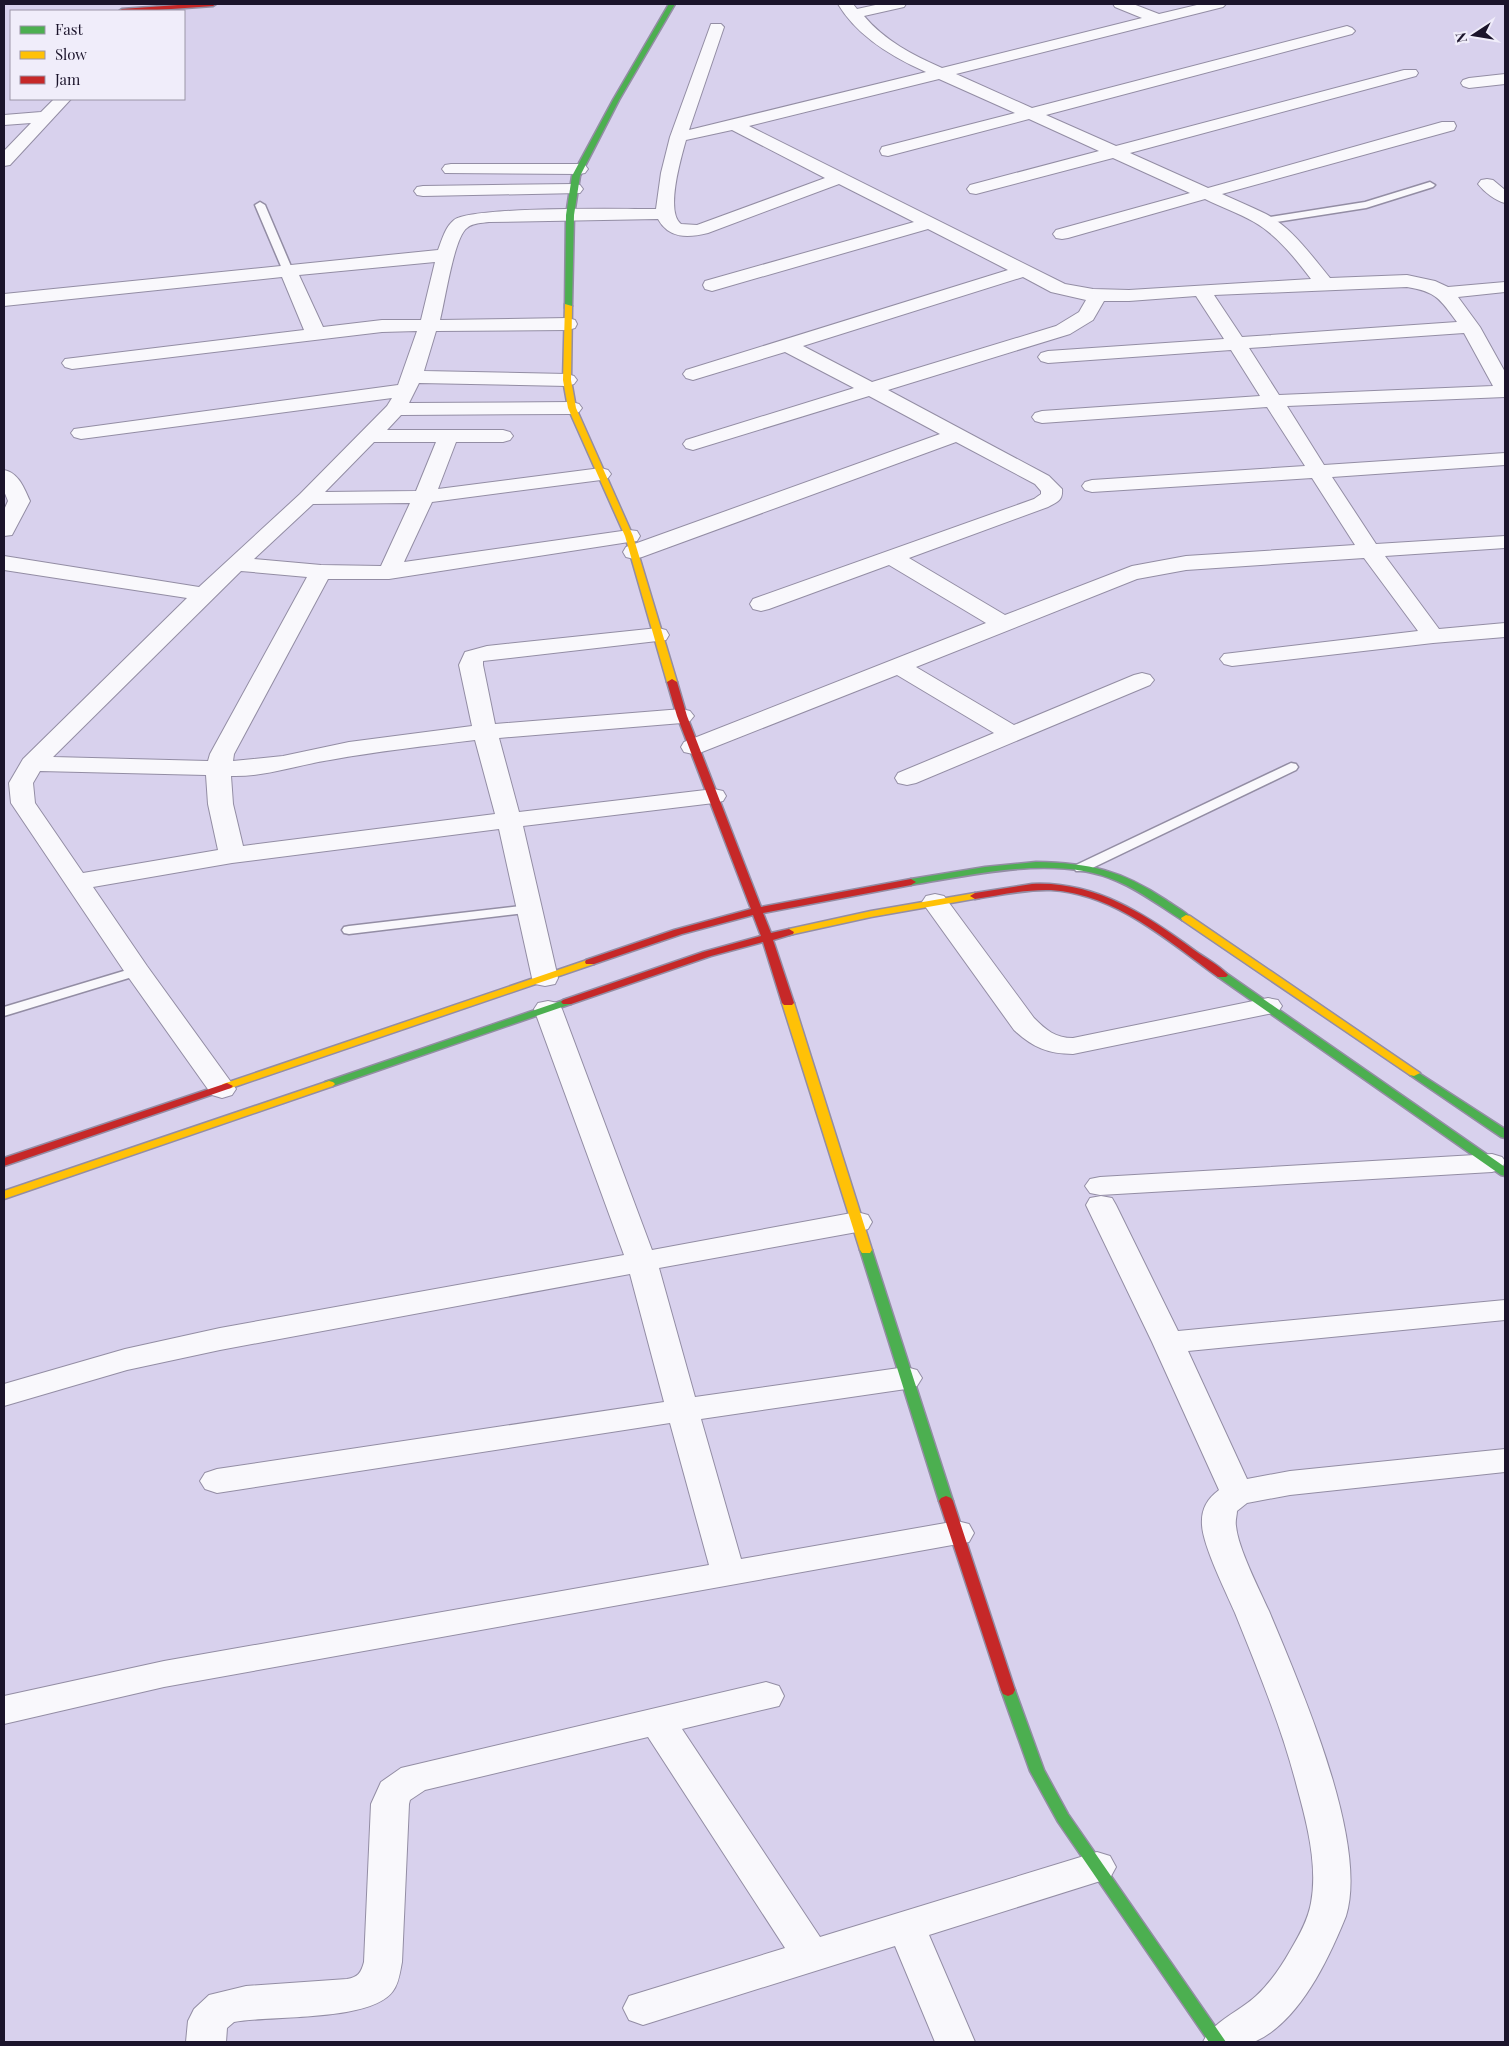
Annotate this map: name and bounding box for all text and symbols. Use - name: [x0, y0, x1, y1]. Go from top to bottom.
- legend: [10, 10, 185, 100]
- north arrow: [1449, 10, 1499, 60]
- text: Fast: [55, 19, 84, 39]
- text: N: [1450, 31, 1471, 45]
- text: Slow: [55, 44, 87, 64]
- text: Jam: [54, 69, 81, 89]

